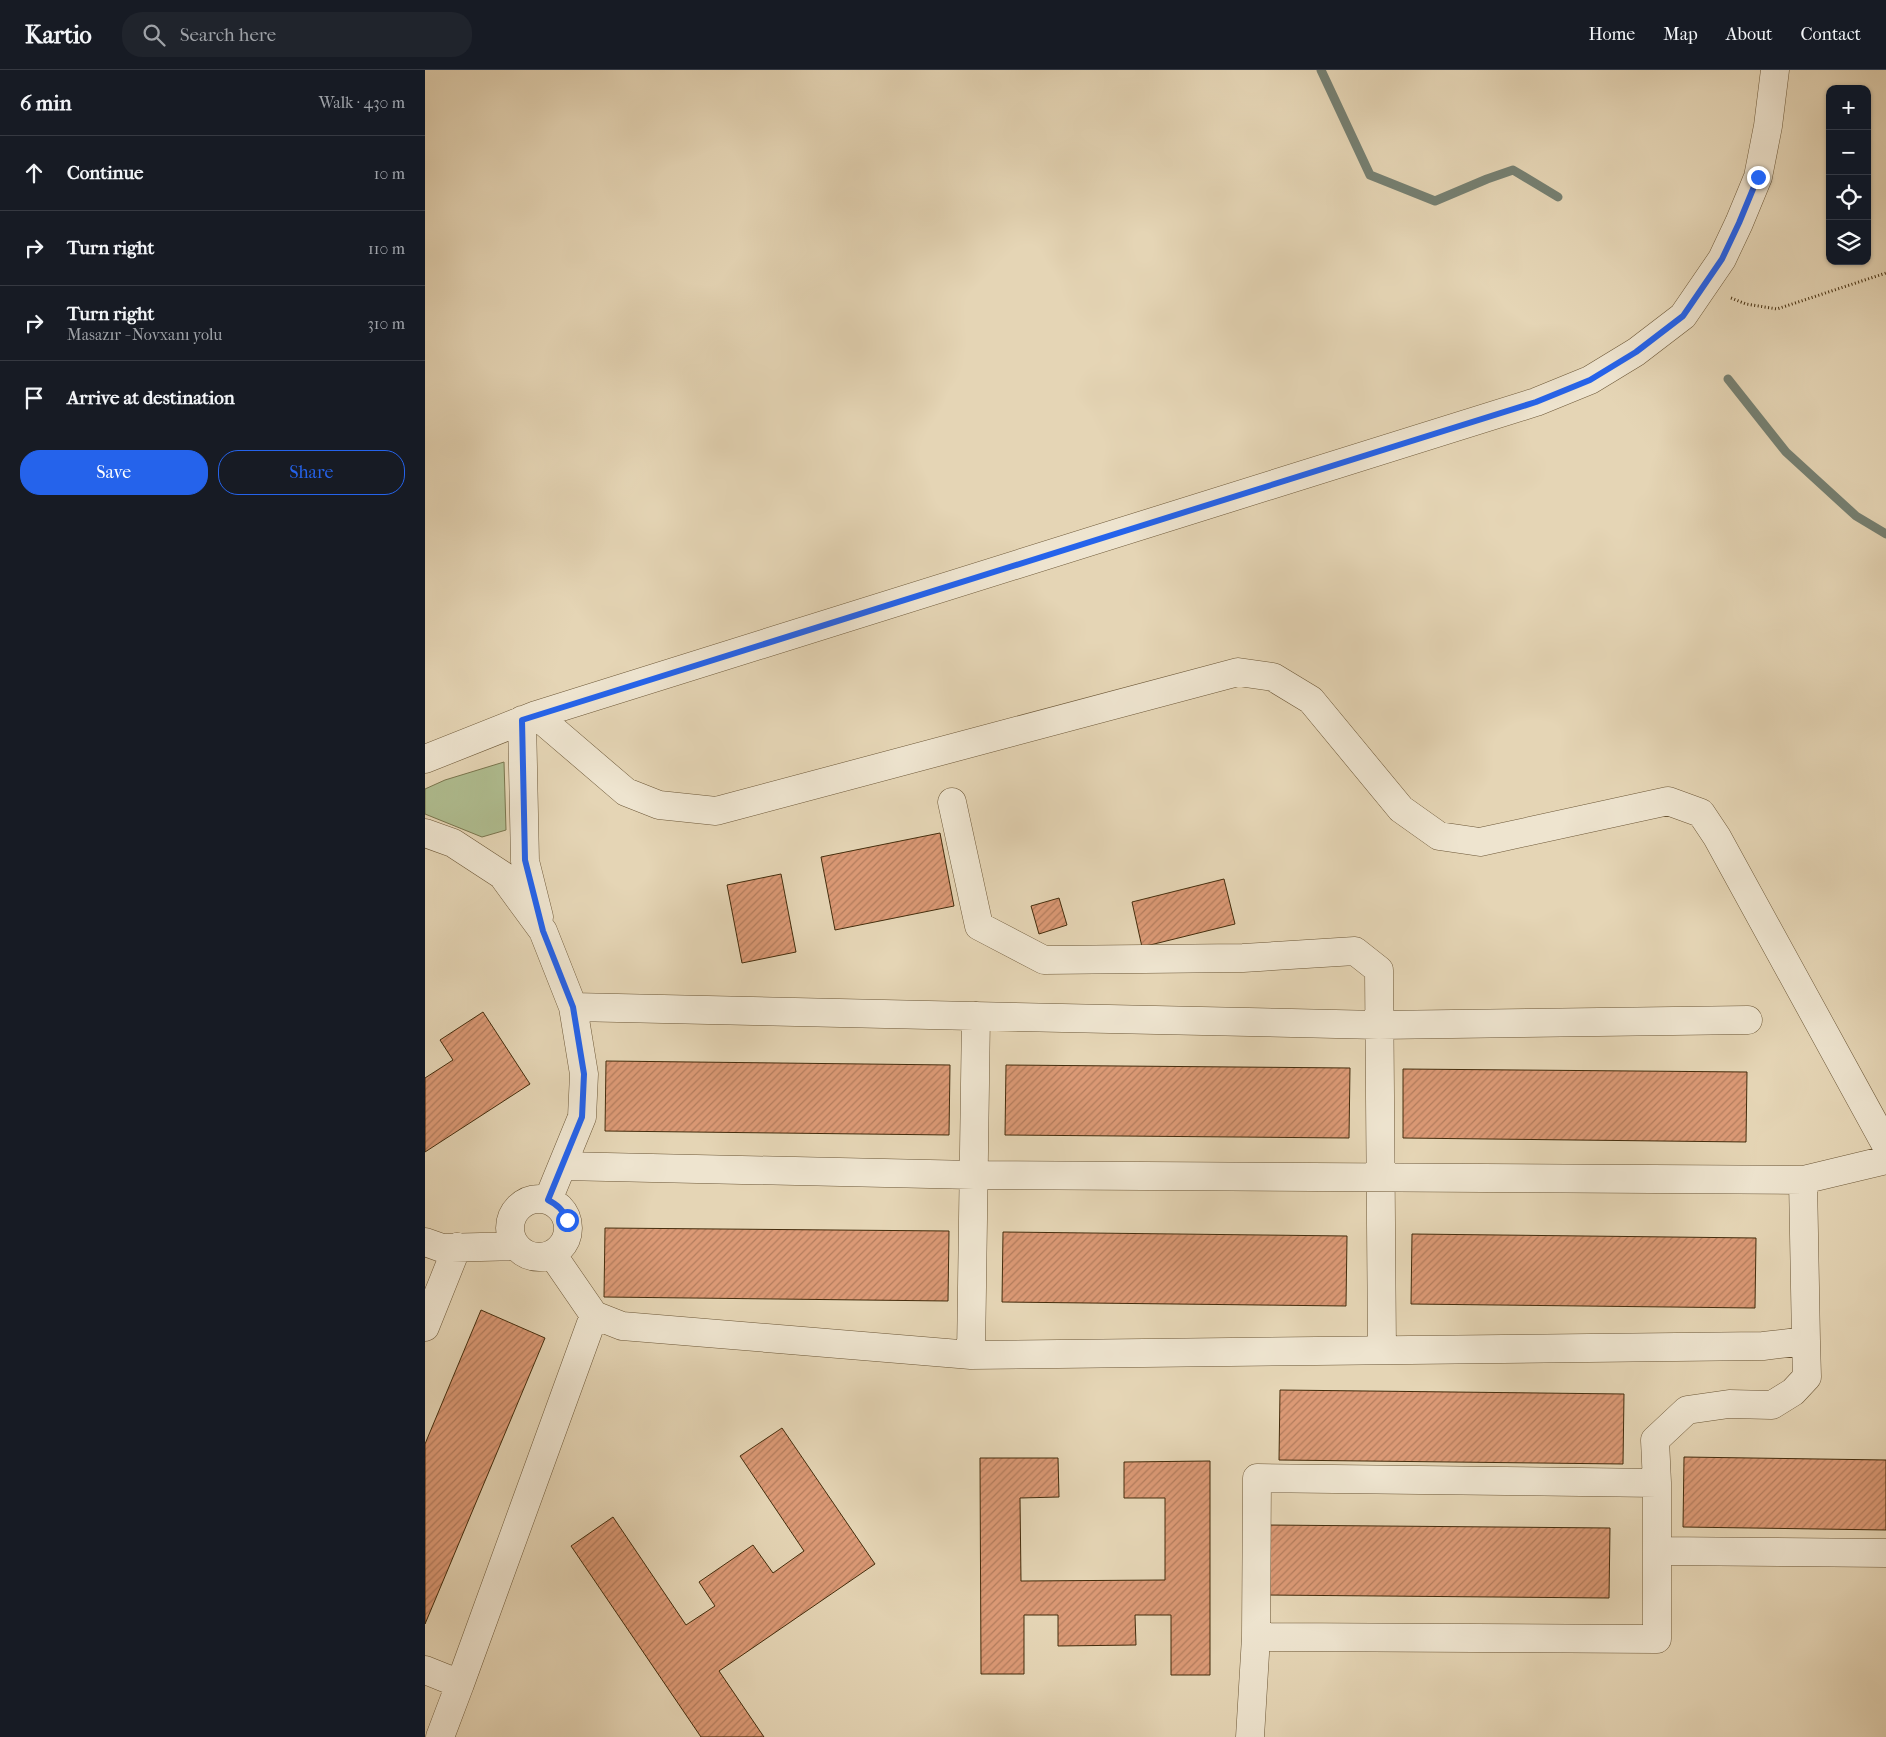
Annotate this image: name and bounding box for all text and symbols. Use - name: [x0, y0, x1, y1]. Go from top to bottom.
- search box: [122, 12, 472, 57]
- text: Kartio: [25, 21, 92, 49]
- icon: search: [140, 21, 168, 49]
- text: Search here: [180, 24, 276, 46]
- text: Home: [1588, 24, 1635, 45]
- text: Map: [1663, 24, 1698, 45]
- text: About: [1726, 24, 1772, 45]
- text: Contact: [1800, 24, 1861, 45]
- map controls: [1826, 85, 1871, 265]
- button: +: [1826, 85, 1871, 130]
- text: 6 min: [20, 91, 72, 115]
- text: Walk · 430 m: [319, 93, 405, 112]
- button: −: [1826, 130, 1871, 175]
- icon: ahead: [20, 159, 48, 187]
- text: Continue: [67, 162, 143, 184]
- text: 10 m: [374, 164, 405, 183]
- route end: [1747, 166, 1770, 189]
- button: locate: [1826, 175, 1871, 220]
- button: layers: [1826, 220, 1871, 265]
- icon: right: [20, 234, 48, 262]
- text: Turn right: [67, 237, 154, 259]
- text: 110 m: [368, 239, 405, 258]
- text: Turn right: [67, 303, 154, 325]
- icon: right: [20, 309, 48, 337]
- text: 310 m: [367, 314, 405, 333]
- text: Masazır - Novxanı yolu: [67, 325, 222, 344]
- icon: arrive: [20, 384, 48, 412]
- text: Arrive at destination: [67, 387, 235, 409]
- button: Save: [20, 450, 208, 495]
- button: Share: [218, 450, 405, 495]
- route start: [556, 1209, 579, 1232]

